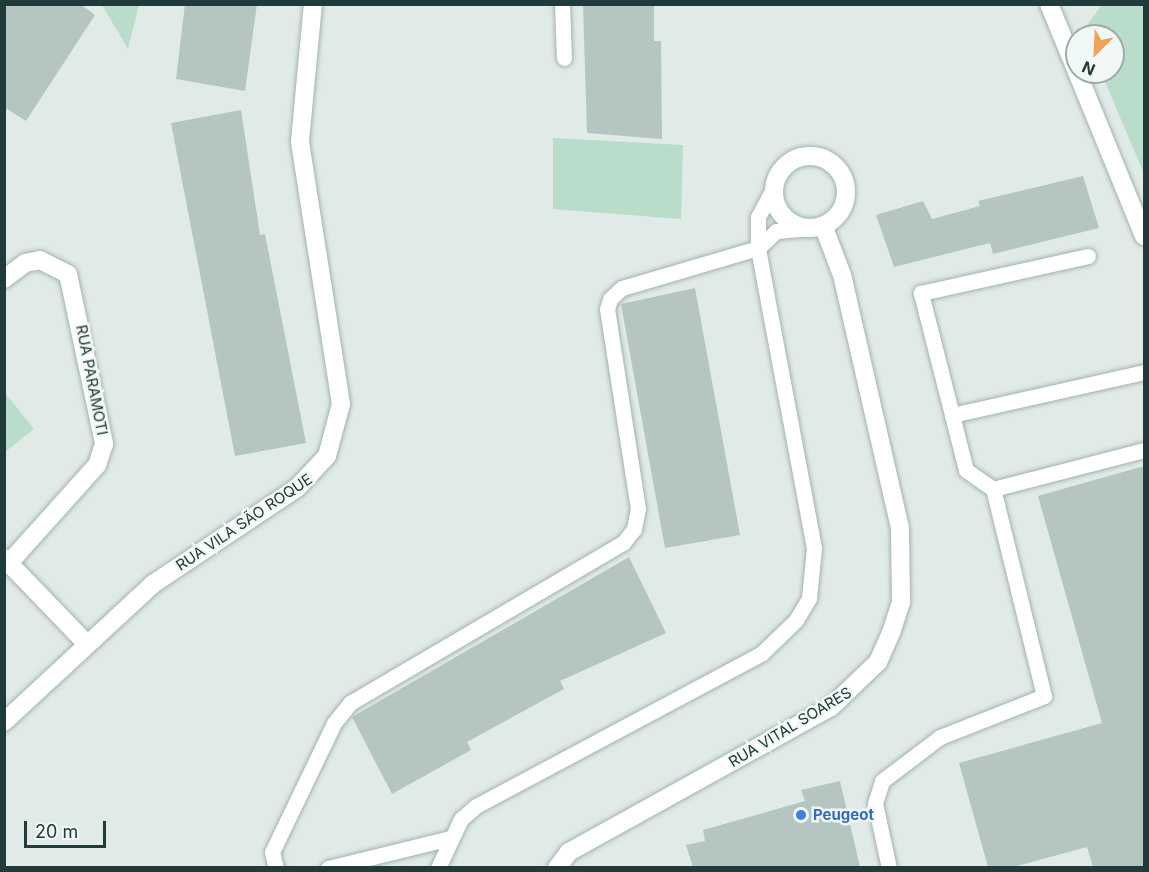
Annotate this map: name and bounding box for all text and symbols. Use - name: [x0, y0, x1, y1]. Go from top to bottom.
- north arrow: [1065, 24, 1125, 84]
- text: N: [1079, 57, 1098, 80]
- street label: RUA PARAMOTI: [72, 323, 112, 437]
- street label: RUA VILA SÃO ROQUE: [172, 470, 316, 574]
- street label: RUA VITAL SOARES: [725, 683, 855, 771]
- place label: Peugeot: [813, 806, 874, 824]
- marker: Peugeot: [794, 808, 808, 822]
- scale bar: [27, 809, 110, 847]
- text: 20 m: [35, 821, 78, 842]

